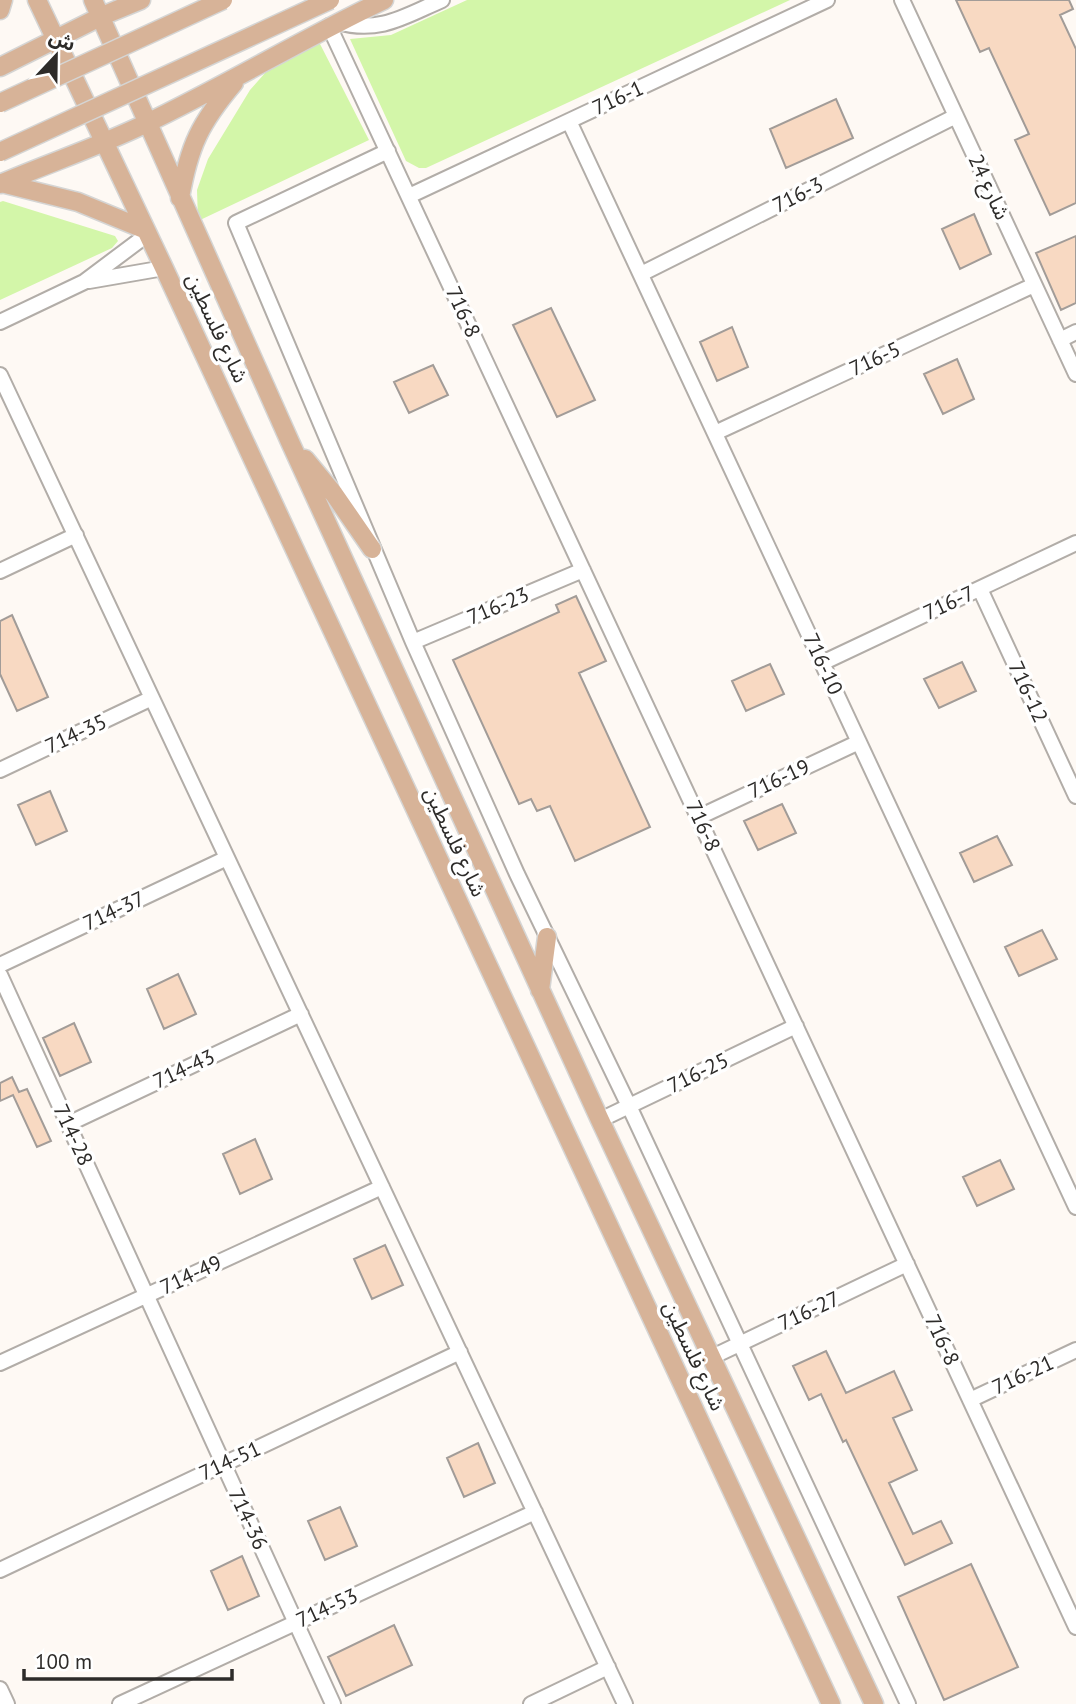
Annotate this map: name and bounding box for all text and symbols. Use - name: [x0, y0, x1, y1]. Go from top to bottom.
- north arrow: [21, 21, 91, 91]
- text: ش: [46, 24, 79, 56]
- street label: 716-1: [588, 74, 648, 121]
- street label: شارع 24: [961, 150, 1016, 225]
- street label: 716-3: [768, 170, 828, 219]
- street label: شارع فلسطين: [178, 269, 255, 388]
- street label: 716-8: [440, 282, 487, 342]
- street label: 716-5: [845, 335, 905, 382]
- street label: 716-7: [919, 579, 979, 626]
- street label: 716-23: [463, 580, 533, 631]
- street label: 716-10: [798, 629, 849, 699]
- street label: 716-12: [1003, 657, 1054, 727]
- street label: 714-35: [41, 708, 111, 759]
- street label: 716-19: [744, 753, 814, 804]
- street label: شارع فلسطين: [416, 783, 493, 902]
- street label: 716-8: [680, 796, 727, 856]
- street label: 714-37: [79, 885, 149, 936]
- street label: 714-43: [149, 1043, 219, 1094]
- street label: 716-25: [663, 1046, 733, 1099]
- street label: 714-28: [48, 1100, 99, 1170]
- street label: 714-49: [156, 1249, 226, 1300]
- street label: 716-27: [774, 1285, 844, 1336]
- street label: شارع فلسطين: [655, 1297, 732, 1416]
- street label: 716-8: [919, 1310, 966, 1370]
- street label: 716-21: [988, 1349, 1058, 1400]
- street label: 714-51: [195, 1435, 265, 1486]
- street label: 714-36: [223, 1484, 274, 1554]
- street label: 714-53: [292, 1582, 362, 1633]
- scale bar: [24, 1638, 233, 1682]
- text: 100 m: [35, 1648, 92, 1675]

